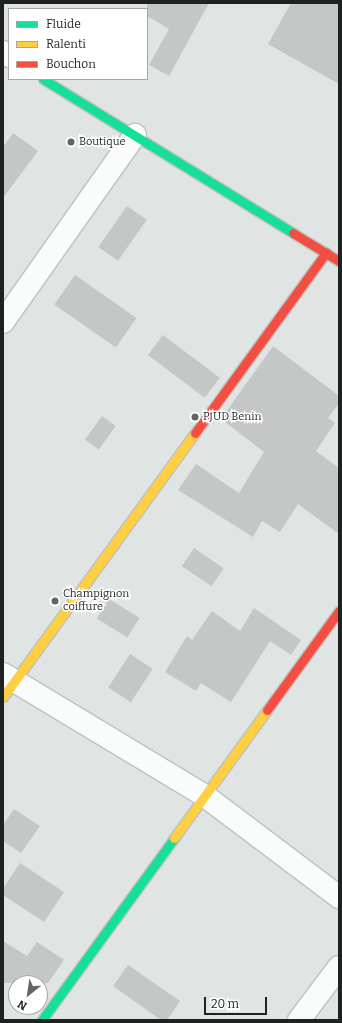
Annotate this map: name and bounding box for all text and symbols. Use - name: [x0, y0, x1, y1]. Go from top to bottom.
- legend: [8, 8, 148, 80]
- text: Fluide: [46, 17, 81, 31]
- text: Ralenti: [46, 37, 86, 51]
- text: Bouchon: [46, 57, 96, 71]
- place label: Boutique: [79, 135, 126, 149]
- marker: Boutique: [66, 137, 76, 147]
- place label: PJUD Benin: [203, 410, 261, 424]
- marker: PJUD Benin: [190, 412, 200, 422]
- place label: Champignon coiffure: [63, 588, 129, 614]
- marker: Champignon coiffure: [50, 596, 60, 606]
- north arrow: [8, 975, 48, 1015]
- scale bar: [206, 989, 269, 1015]
- text: N: [15, 997, 29, 1013]
- text: 20 m: [211, 997, 239, 1011]

